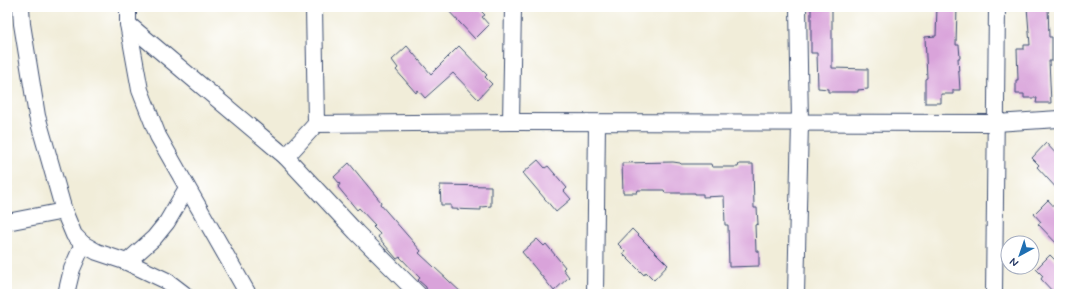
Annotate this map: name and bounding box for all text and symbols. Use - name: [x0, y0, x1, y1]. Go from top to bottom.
- north arrow: [1000, 235, 1040, 275]
- text: N: [1007, 254, 1022, 270]

